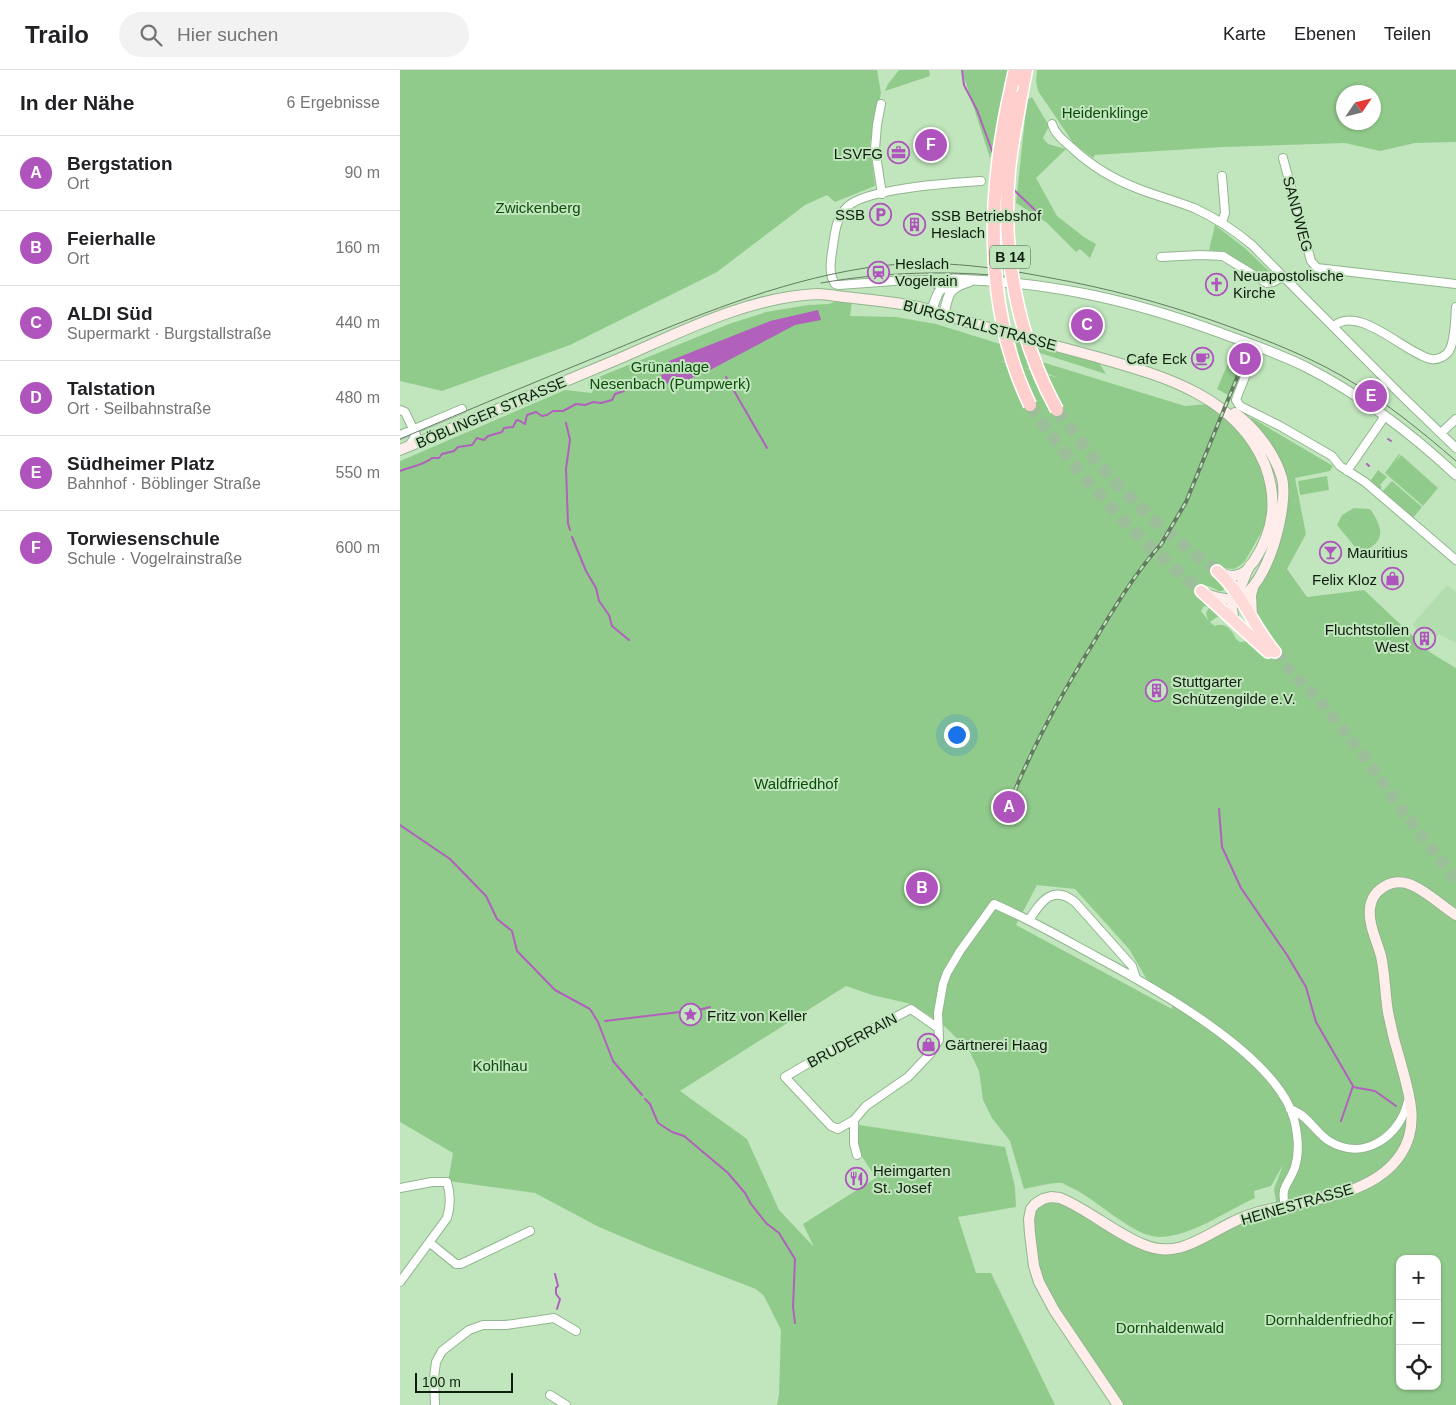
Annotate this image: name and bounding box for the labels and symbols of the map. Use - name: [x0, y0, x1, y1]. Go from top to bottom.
- north arrow: [1336, 85, 1381, 130]
- park label: Heidenklinge: [1062, 104, 1148, 121]
- pin: F: [915, 126, 947, 164]
- office icon: LSVFG: [887, 141, 911, 165]
- place label: LSVFG: [834, 145, 883, 162]
- street label: SANDWEG: [1280, 174, 1316, 254]
- park label: Zwickenberg: [495, 199, 581, 216]
- parking icon: SSB: [869, 202, 893, 226]
- place label: SSB: [835, 206, 865, 223]
- place label: SSB Betriebshof Heslach: [931, 207, 1042, 241]
- building icon: SSB Betriebshof Heslach: [903, 212, 927, 236]
- road number: B 14: [990, 246, 1030, 268]
- place label: Heslach Vogelrain: [895, 255, 958, 289]
- station icon: Heslach Vogelrain: [867, 260, 891, 284]
- place label: Neuapostolische Kirche: [1233, 267, 1344, 301]
- church icon: Neuapostolische Kirche: [1205, 272, 1229, 296]
- street label: BURGSTALLSTRASSE: [901, 296, 1059, 354]
- pin: C: [1071, 306, 1103, 344]
- pin: D: [1229, 340, 1261, 378]
- cafe icon: Cafe Eck: [1191, 346, 1215, 370]
- place label: Cafe Eck: [1126, 350, 1187, 367]
- park label: Grünanlage Nesenbach (Pumpwerk): [590, 358, 750, 392]
- street label: BÖBLINGER STRASSE: [413, 373, 569, 451]
- pin: E: [1355, 377, 1387, 415]
- bar icon: Mauritius: [1319, 540, 1343, 564]
- place label: Mauritius: [1347, 544, 1408, 561]
- shop icon: Felix Kloz: [1381, 567, 1405, 591]
- place label: Felix Kloz: [1312, 571, 1377, 588]
- place label: Fluchtstollen West: [1325, 621, 1410, 655]
- building icon: Fluchtstollen West: [1413, 626, 1437, 650]
- place label: Stuttgarter Schützengilde e.V.: [1172, 673, 1296, 707]
- building icon: Stuttgarter Schützengilde e.V.: [1144, 678, 1168, 702]
- your location: [944, 722, 970, 748]
- park label: Waldfriedhof: [754, 775, 839, 792]
- pin: A: [993, 788, 1025, 826]
- pin: B: [906, 869, 938, 907]
- place icon: Fritz von Keller: [679, 1003, 703, 1027]
- place label: Fritz von Keller: [707, 1007, 807, 1024]
- street label: BRUDERRAIN: [804, 1009, 900, 1071]
- shop icon: Gärtnerei Haag: [917, 1032, 941, 1056]
- place label: Gärtnerei Haag: [945, 1036, 1048, 1053]
- park label: Kohlhau: [472, 1057, 528, 1074]
- place label: Heimgarten St. Josef: [873, 1162, 951, 1196]
- restaurant icon: Heimgarten St. Josef: [845, 1167, 869, 1191]
- street label: HEINESTRASSE: [1239, 1180, 1355, 1228]
- park label: Dornhaldenfriedhof: [1265, 1311, 1394, 1328]
- park label: Dornhaldenwald: [1116, 1319, 1224, 1336]
- scale bar: [415, 1370, 512, 1393]

